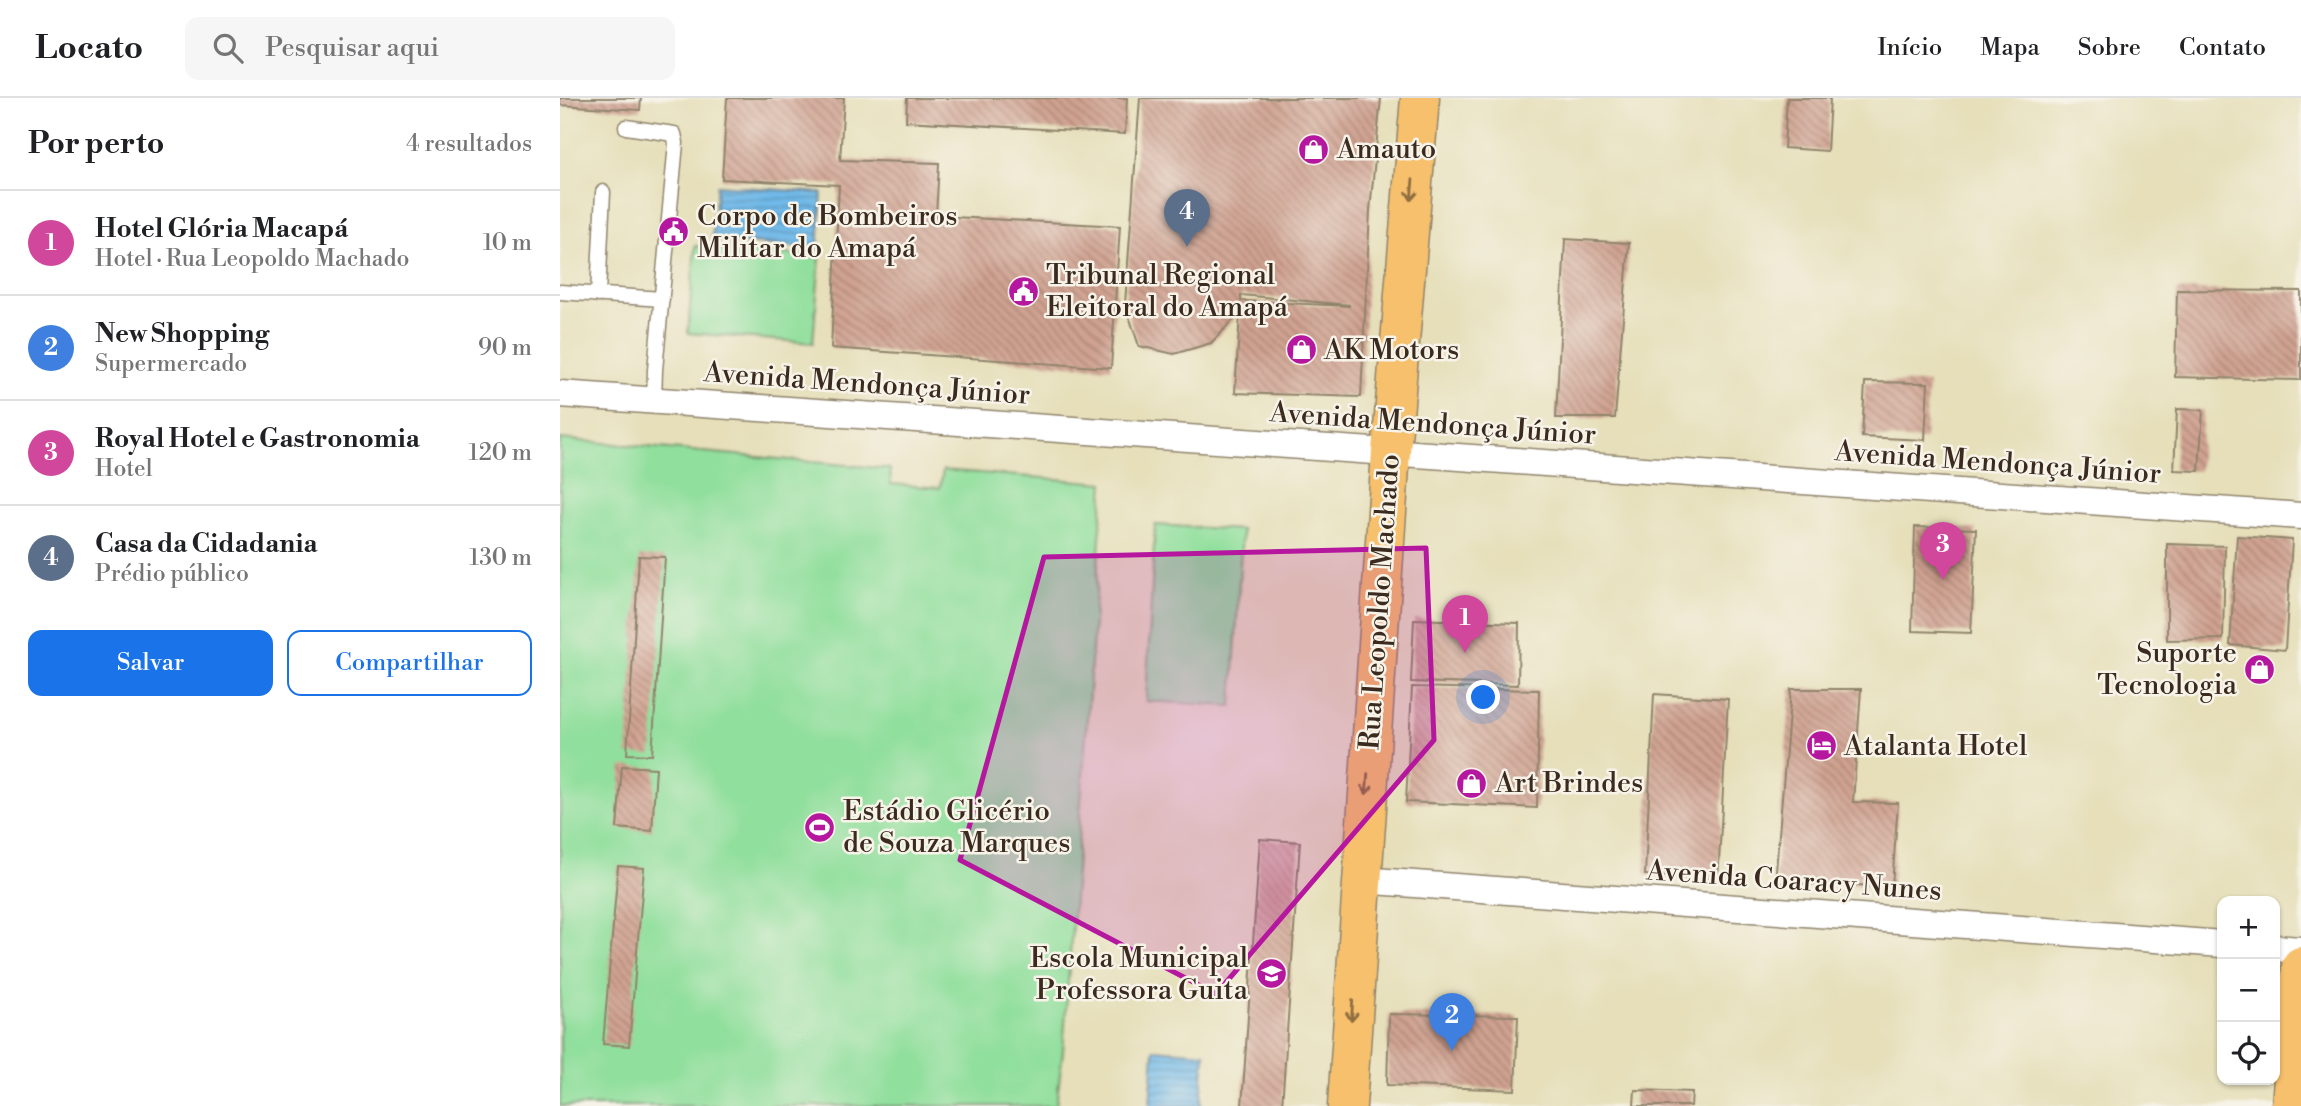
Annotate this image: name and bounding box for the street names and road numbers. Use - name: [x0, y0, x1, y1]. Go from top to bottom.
- street label: Avenida Mendonça Júnior: [702, 355, 1031, 413]
- street label: Avenida Mendonça Júnior: [1268, 395, 1597, 453]
- street label: Avenida Mendonça Júnior: [1833, 434, 2162, 492]
- street label: Rua Leopoldo Machado: [1352, 453, 1408, 751]
- street label: Avenida Coaracy Nunes: [1644, 853, 1943, 909]

